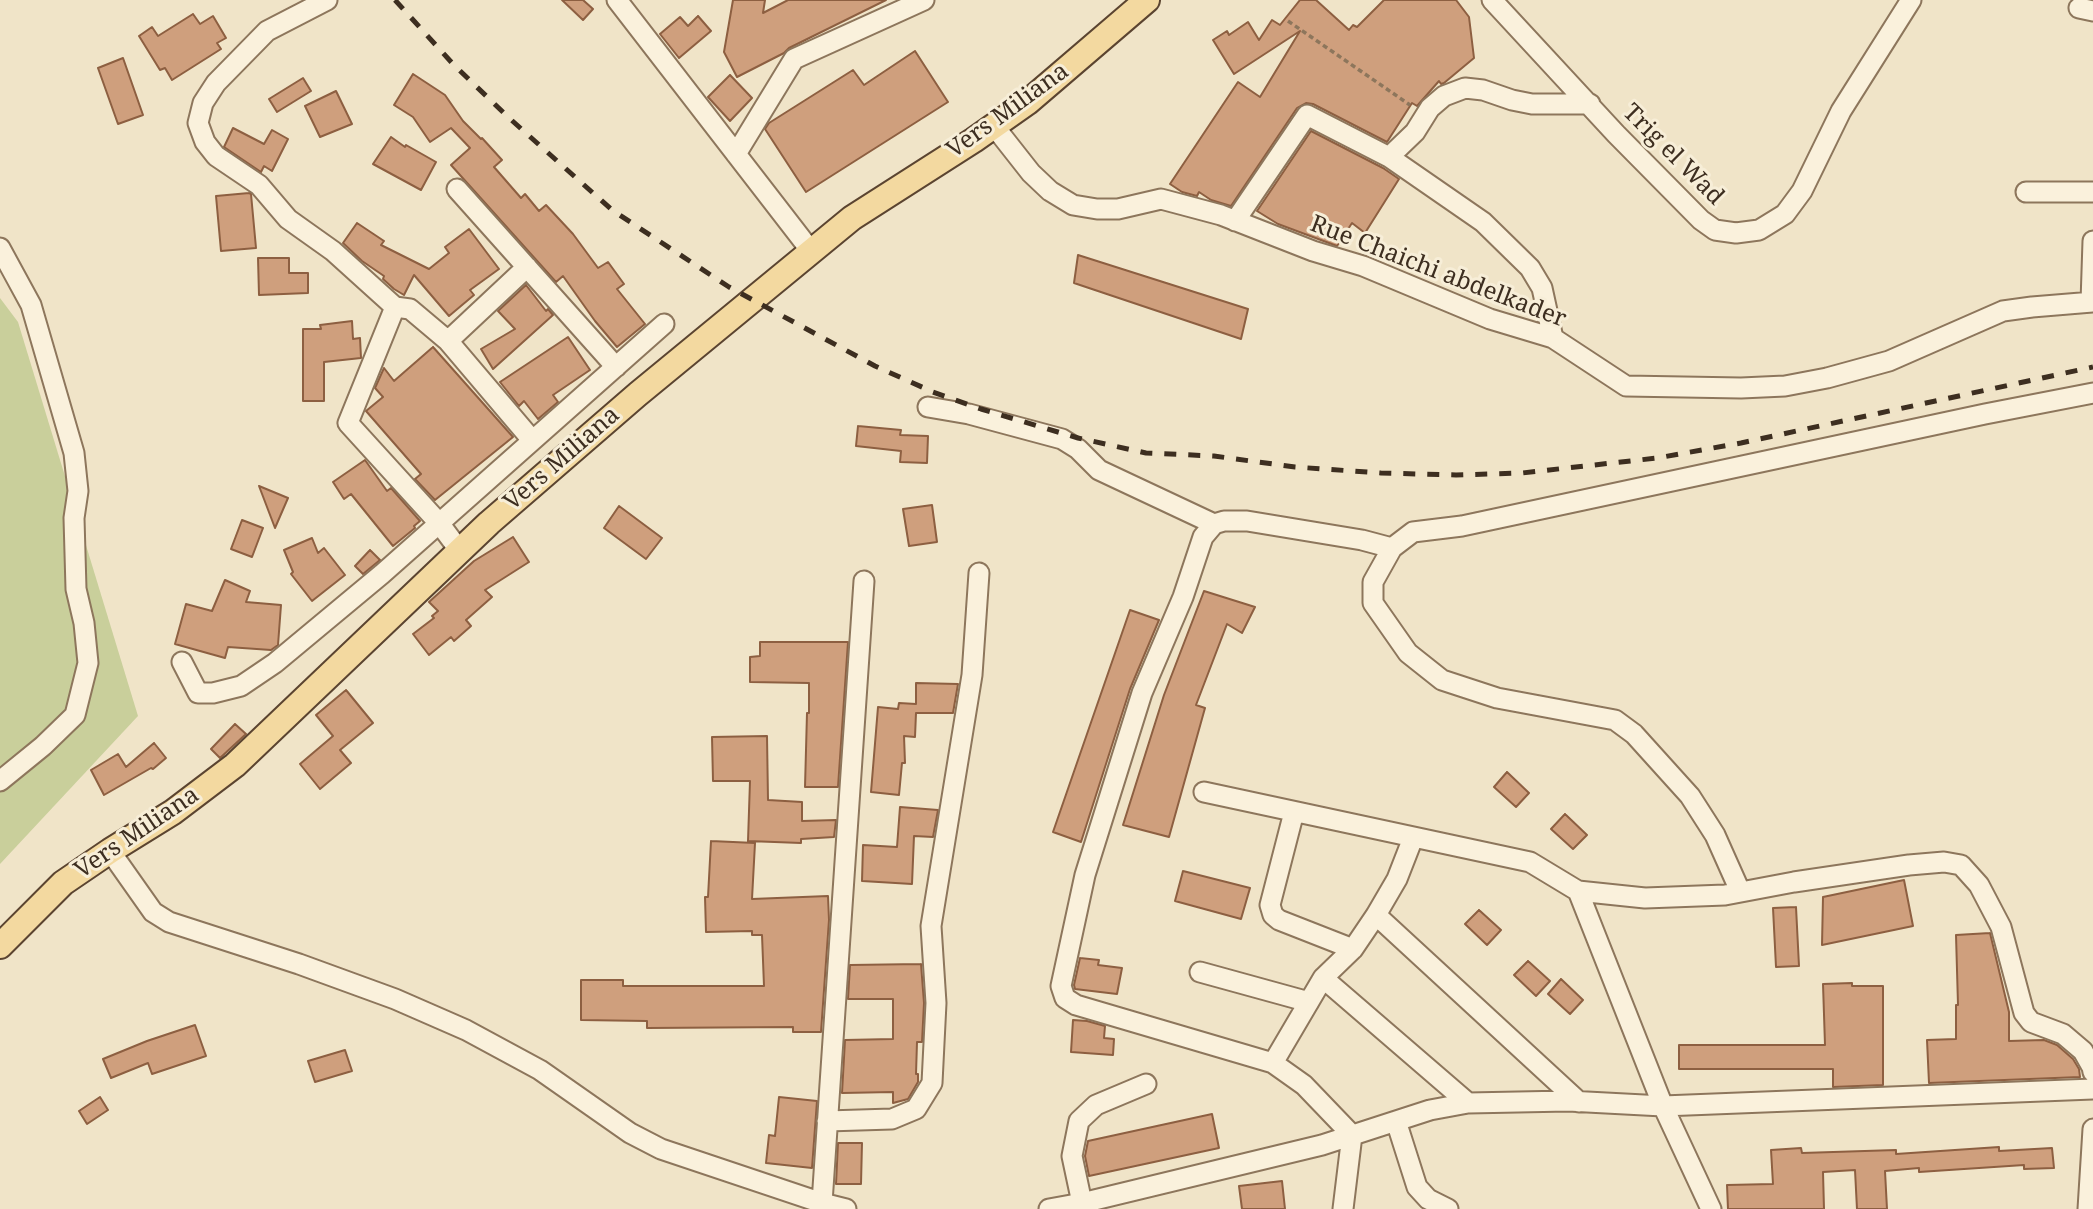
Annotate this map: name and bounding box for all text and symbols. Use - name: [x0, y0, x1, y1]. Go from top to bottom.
- street label: Vers Miliana: [941, 57, 1075, 165]
- street label: Trig el Wad: [1616, 98, 1730, 212]
- street label: Rue Chaichi abdelkader: [1306, 210, 1570, 334]
- street label: Vers Miliana: [498, 401, 626, 517]
- street label: Vers Miliana: [69, 781, 205, 885]

